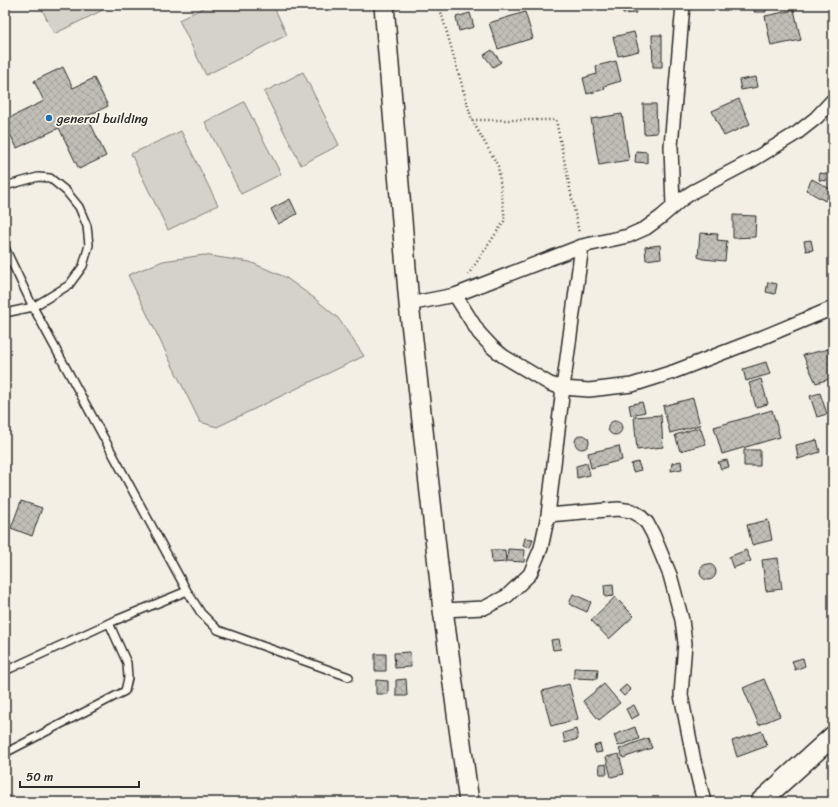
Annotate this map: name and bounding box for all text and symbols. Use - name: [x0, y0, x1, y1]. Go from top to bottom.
- place label: general building: [56, 107, 149, 130]
- marker: general building: [44, 113, 54, 123]
- scale bar: [20, 763, 139, 789]
- text: 50 m: [26, 766, 53, 788]

